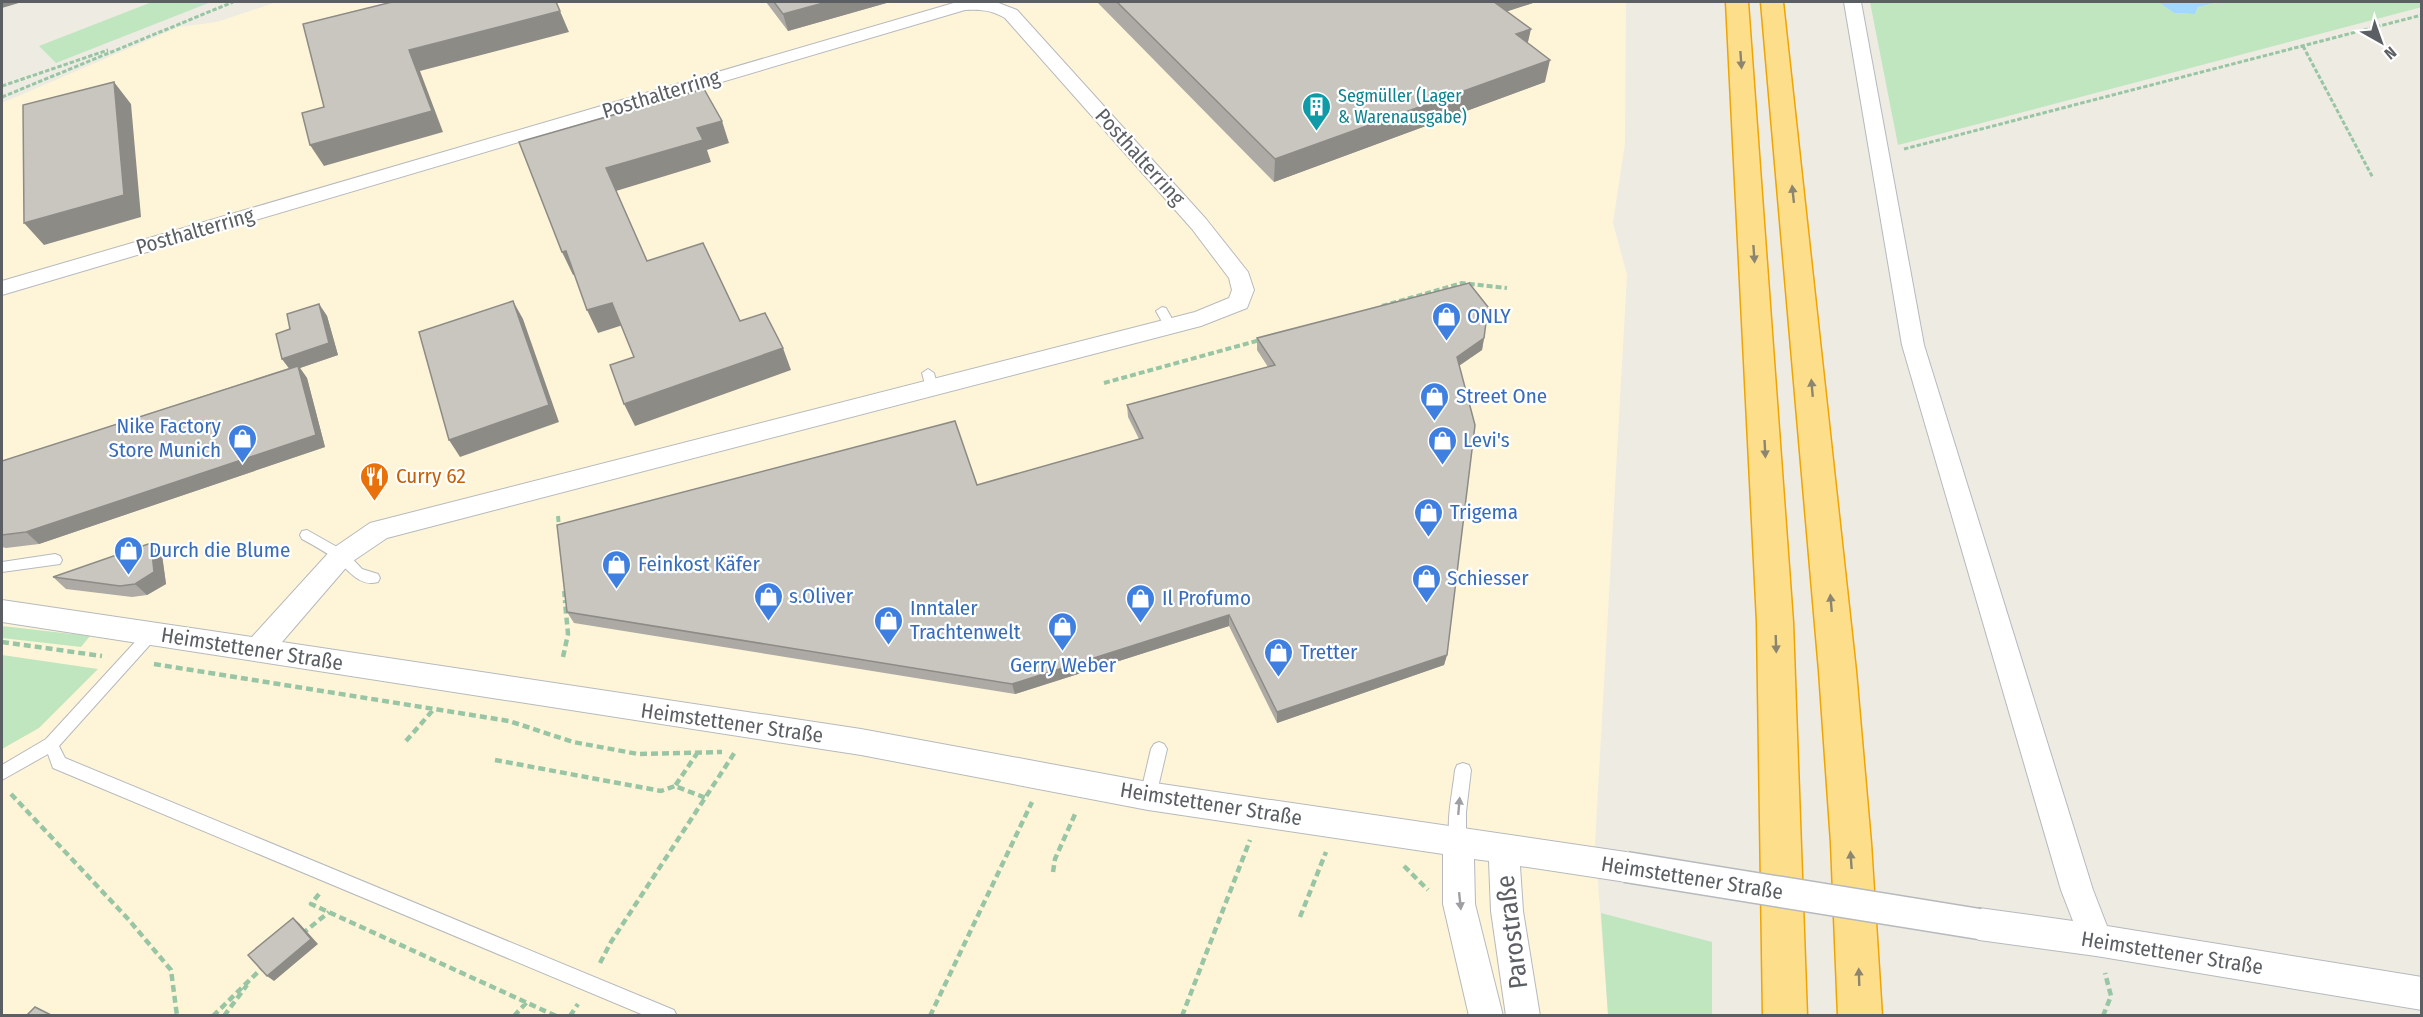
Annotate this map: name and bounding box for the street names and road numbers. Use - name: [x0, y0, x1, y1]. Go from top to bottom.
- street label: Posthalterring: [599, 64, 723, 124]
- street label: Posthalterring: [1090, 103, 1190, 211]
- street label: Posthalterring: [133, 202, 257, 260]
- street label: Heimstettener Straße: [159, 622, 345, 676]
- street label: Heimstettener Straße: [639, 697, 825, 749]
- street label: Heimstettener Straße: [1118, 777, 1304, 831]
- street label: Heimstettener Straße: [1599, 851, 1785, 905]
- street label: Parostraße: [1490, 873, 1534, 991]
- street label: Heimstettener Straße: [2079, 926, 2265, 980]

